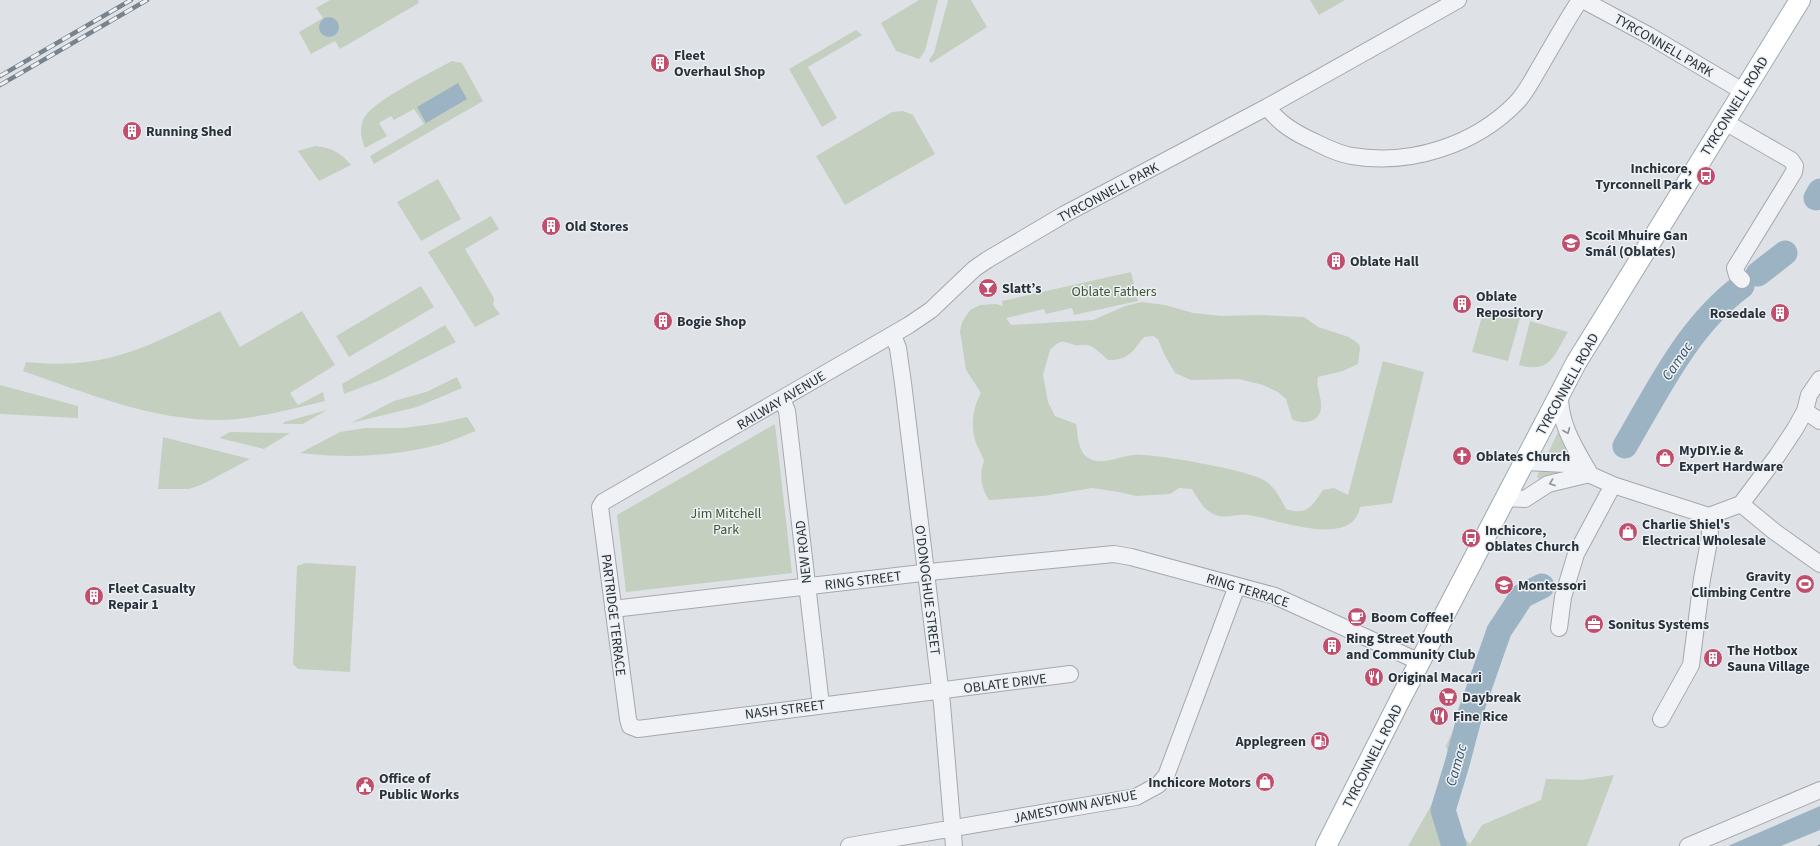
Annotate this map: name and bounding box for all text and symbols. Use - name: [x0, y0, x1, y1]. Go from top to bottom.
- street label: TYRCONNELL PARK: [1610, 9, 1718, 83]
- place label: Fleet Overhaul Shop: [674, 46, 765, 82]
- building icon: Fleet Overhaul Shop: [649, 52, 671, 74]
- street label: TYRCONNELL ROAD: [1696, 53, 1774, 160]
- building icon: Running Shed: [121, 120, 143, 142]
- place label: Running Shed: [146, 122, 232, 142]
- street label: TYRCONNELL PARK: [1054, 157, 1163, 228]
- place label: Inchicore, Tyrconnell Park: [1595, 159, 1692, 195]
- bus stop icon: Inchicore, Tyrconnell Park: [1695, 165, 1717, 187]
- building icon: Old Stores: [540, 215, 562, 237]
- place label: Old Stores: [565, 217, 629, 237]
- place label: Scoil Mhuire Gan Smál (Oblates): [1585, 226, 1688, 262]
- school or university icon: Scoil Mhuire Gan Smál (Oblates): [1560, 232, 1582, 254]
- building icon: Oblate Hall: [1325, 250, 1347, 272]
- place label: Oblate Hall: [1350, 252, 1419, 272]
- bar icon: Slatt’s: [977, 277, 999, 299]
- place label: Slatt’s: [1002, 279, 1041, 299]
- park label: Oblate Fathers: [1071, 282, 1157, 302]
- place label: Oblate Repository: [1476, 287, 1544, 323]
- building icon: Oblate Repository: [1451, 293, 1473, 315]
- building icon: Rosedale: [1769, 302, 1791, 324]
- place label: Rosedale: [1710, 304, 1766, 324]
- building icon: Bogie Shop: [652, 310, 674, 332]
- place label: Bogie Shop: [677, 312, 746, 332]
- street label: TYRCONNELL ROAD: [1531, 330, 1604, 439]
- water label: Camac: [1657, 337, 1698, 385]
- street label: RAILWAY AVENUE: [733, 366, 830, 435]
- one-way arrow: [1562, 427, 1570, 435]
- place label: MyDIY.ie & Expert Hardware: [1679, 441, 1783, 477]
- church icon: Oblates Church: [1451, 445, 1473, 467]
- place label: Oblates Church: [1476, 447, 1570, 467]
- shop icon: MyDIY.ie & Expert Hardware: [1654, 447, 1676, 469]
- one-way arrow: [1549, 478, 1556, 486]
- park label: Jim Mitchell Park: [691, 504, 762, 540]
- place label: Charlie Shiel's Electrical Wholesale: [1642, 515, 1766, 551]
- street label: NEW ROAD: [791, 519, 817, 585]
- place label: Inchicore, Oblates Church: [1485, 521, 1579, 557]
- shop icon: Charlie Shiel's Electrical Wholesale: [1617, 521, 1639, 543]
- street label: O'DONOGHUE STREET: [909, 524, 945, 657]
- bus stop icon: Inchicore, Oblates Church: [1460, 527, 1482, 549]
- street label: PARTRIDGE TERRACE: [596, 553, 630, 677]
- street label: RING STREET: [824, 566, 903, 596]
- place label: Gravity Climbing Centre: [1691, 567, 1792, 603]
- street label: RING TERRACE: [1204, 569, 1292, 613]
- sports icon: Gravity Climbing Centre: [1794, 573, 1816, 595]
- school or university icon: Montessori: [1493, 574, 1515, 596]
- place label: Montessori: [1518, 576, 1587, 596]
- place label: Fleet Casualty Repair 1: [108, 579, 196, 615]
- building icon: Fleet Casualty Repair 1: [83, 585, 105, 607]
- cafe icon: Boom Coffee!: [1346, 606, 1368, 628]
- place label: Boom Coffee!: [1371, 608, 1454, 628]
- office icon: Sonitus Systems: [1583, 613, 1605, 635]
- place label: Sonitus Systems: [1608, 615, 1709, 635]
- place label: Ring Street Youth and Community Club: [1346, 629, 1476, 665]
- building icon: Ring Street Youth and Community Club: [1321, 635, 1343, 657]
- place label: The Hotbox Sauna Village: [1727, 641, 1810, 677]
- building icon: The Hotbox Sauna Village: [1702, 647, 1724, 669]
- restaurant icon: Original Macari: [1363, 666, 1385, 688]
- place label: Original Macari: [1388, 668, 1482, 688]
- street label: OBLATE DRIVE: [962, 669, 1048, 699]
- supermarket icon: Daybreak: [1437, 686, 1459, 708]
- place label: Daybreak: [1462, 688, 1521, 708]
- street label: NASH STREET: [744, 695, 827, 725]
- street label: TYRCONNELL ROAD: [1338, 701, 1408, 812]
- restaurant icon: Fine Rice: [1428, 705, 1450, 727]
- place label: Fine Rice: [1453, 707, 1508, 727]
- fuel station icon: Applegreen: [1309, 730, 1331, 752]
- place label: Applegreen: [1234, 732, 1306, 752]
- water label: Camac: [1440, 741, 1473, 789]
- place label: Office of Public Works: [379, 769, 459, 805]
- shop icon: Inchicore Motors: [1254, 771, 1276, 793]
- place label: Inchicore Motors: [1148, 773, 1251, 793]
- public building icon: Office of Public Works: [354, 775, 376, 797]
- street label: JAMESTOWN AVENUE: [1012, 785, 1139, 829]

